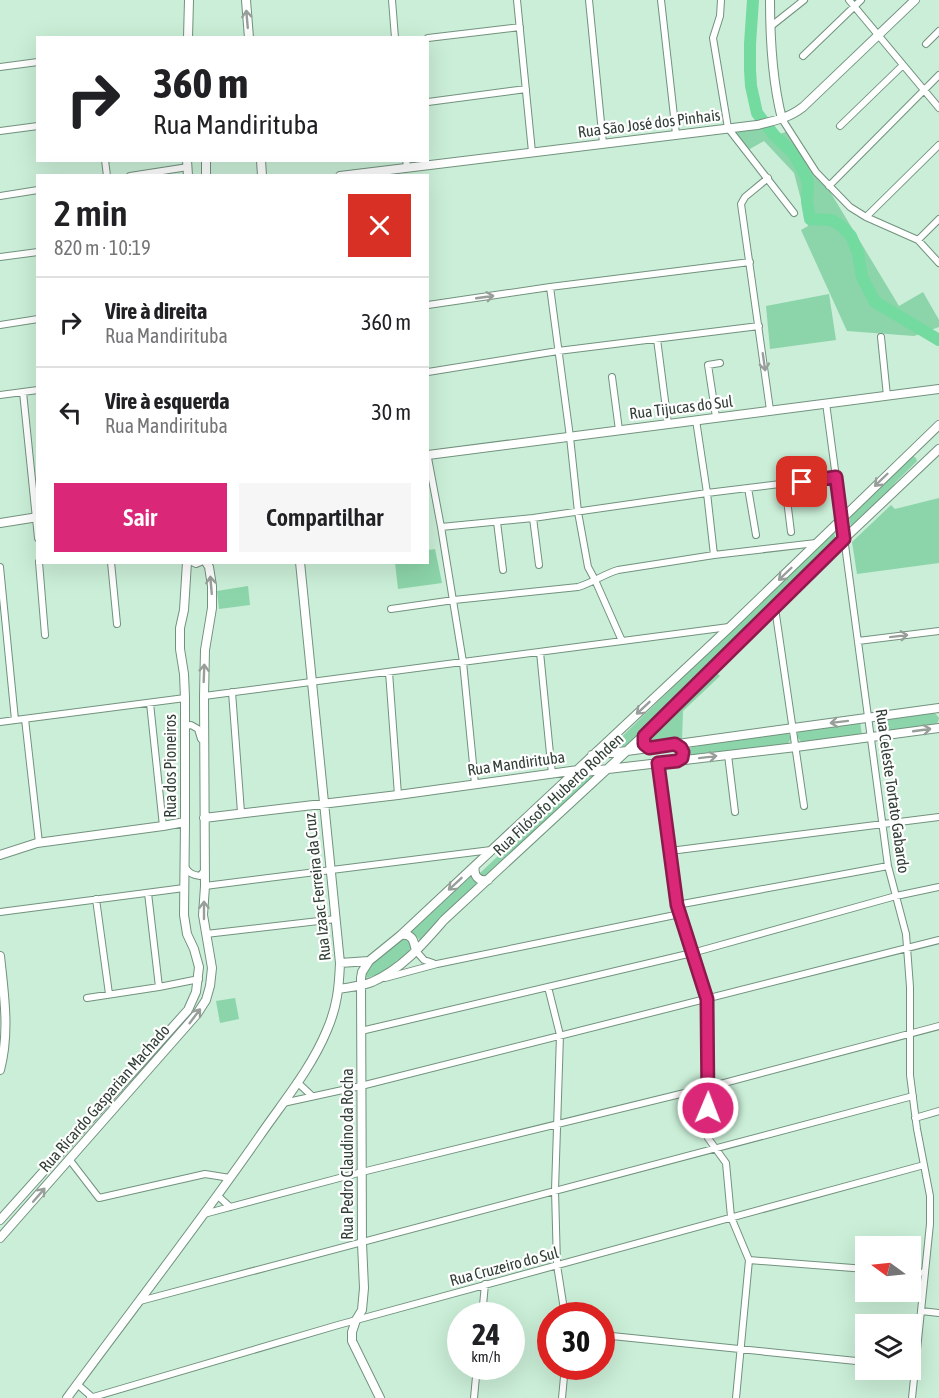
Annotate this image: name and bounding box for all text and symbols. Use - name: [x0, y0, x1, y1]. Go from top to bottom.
- one-way arrow: [241, 9, 252, 29]
- text: 360 m: [153, 59, 248, 107]
- icon: right: [54, 60, 132, 138]
- street label: Rua São José dos Pinhais: [577, 105, 722, 141]
- text: Rua Mandirituba: [153, 109, 319, 140]
- text: 2 min: [54, 192, 128, 234]
- button: close: [348, 194, 411, 257]
- text: 820 m · 10:19: [54, 236, 151, 259]
- one-way arrow: [475, 291, 495, 302]
- text: Vire à direita: [105, 298, 207, 324]
- icon: right: [54, 306, 87, 339]
- text: 360 m: [361, 309, 411, 335]
- text: Rua Mandirituba: [105, 324, 228, 347]
- one-way arrow: [758, 351, 769, 371]
- text: Vire à esquerda: [105, 388, 230, 414]
- street label: Rua Tijucas do Sul: [628, 392, 735, 423]
- icon: left: [54, 396, 87, 429]
- text: 30 m: [371, 399, 411, 425]
- text: Rua Mandirituba: [105, 414, 228, 437]
- pin: [776, 456, 827, 507]
- icon: arrive: [785, 465, 818, 498]
- one-way arrow: [874, 473, 889, 487]
- button: Sair: [54, 483, 227, 552]
- button: Compartilhar: [239, 483, 411, 552]
- one-way arrow: [778, 567, 793, 581]
- one-way arrow: [205, 576, 216, 595]
- one-way arrow: [888, 630, 908, 641]
- one-way arrow: [199, 663, 210, 683]
- one-way arrow: [636, 701, 651, 715]
- street label: Rua Celeste Tortato Gabardo: [873, 708, 913, 874]
- street label: Rua dos Pioneiros: [161, 714, 179, 818]
- one-way arrow: [830, 716, 850, 727]
- one-way arrow: [912, 725, 932, 736]
- street label: Rua Filósofo Huberto Rohden: [489, 729, 627, 859]
- street label: Rua Mandirituba: [466, 747, 566, 779]
- one-way arrow: [698, 751, 717, 762]
- street label: Rua Izaac Ferreira da Cruz: [300, 812, 334, 962]
- one-way arrow: [448, 877, 463, 892]
- one-way arrow: [198, 900, 210, 920]
- one-way arrow: [188, 1008, 201, 1024]
- street label: Rua Ricardo Gasparian Machado: [35, 1021, 174, 1176]
- street label: Rua Pedro Claudino da Rocha: [338, 1068, 356, 1240]
- position arrow: [676, 1076, 740, 1140]
- one-way arrow: [32, 1187, 46, 1202]
- north arrow: [855, 1236, 921, 1302]
- map controls: [855, 1236, 921, 1380]
- street label: Rua Cruzeiro do Sul: [448, 1243, 561, 1289]
- speed limit sign: 30: [537, 1302, 615, 1380]
- button: layers: [855, 1314, 921, 1380]
- text: 24: [472, 1317, 500, 1351]
- text: km/h: [471, 1348, 501, 1365]

